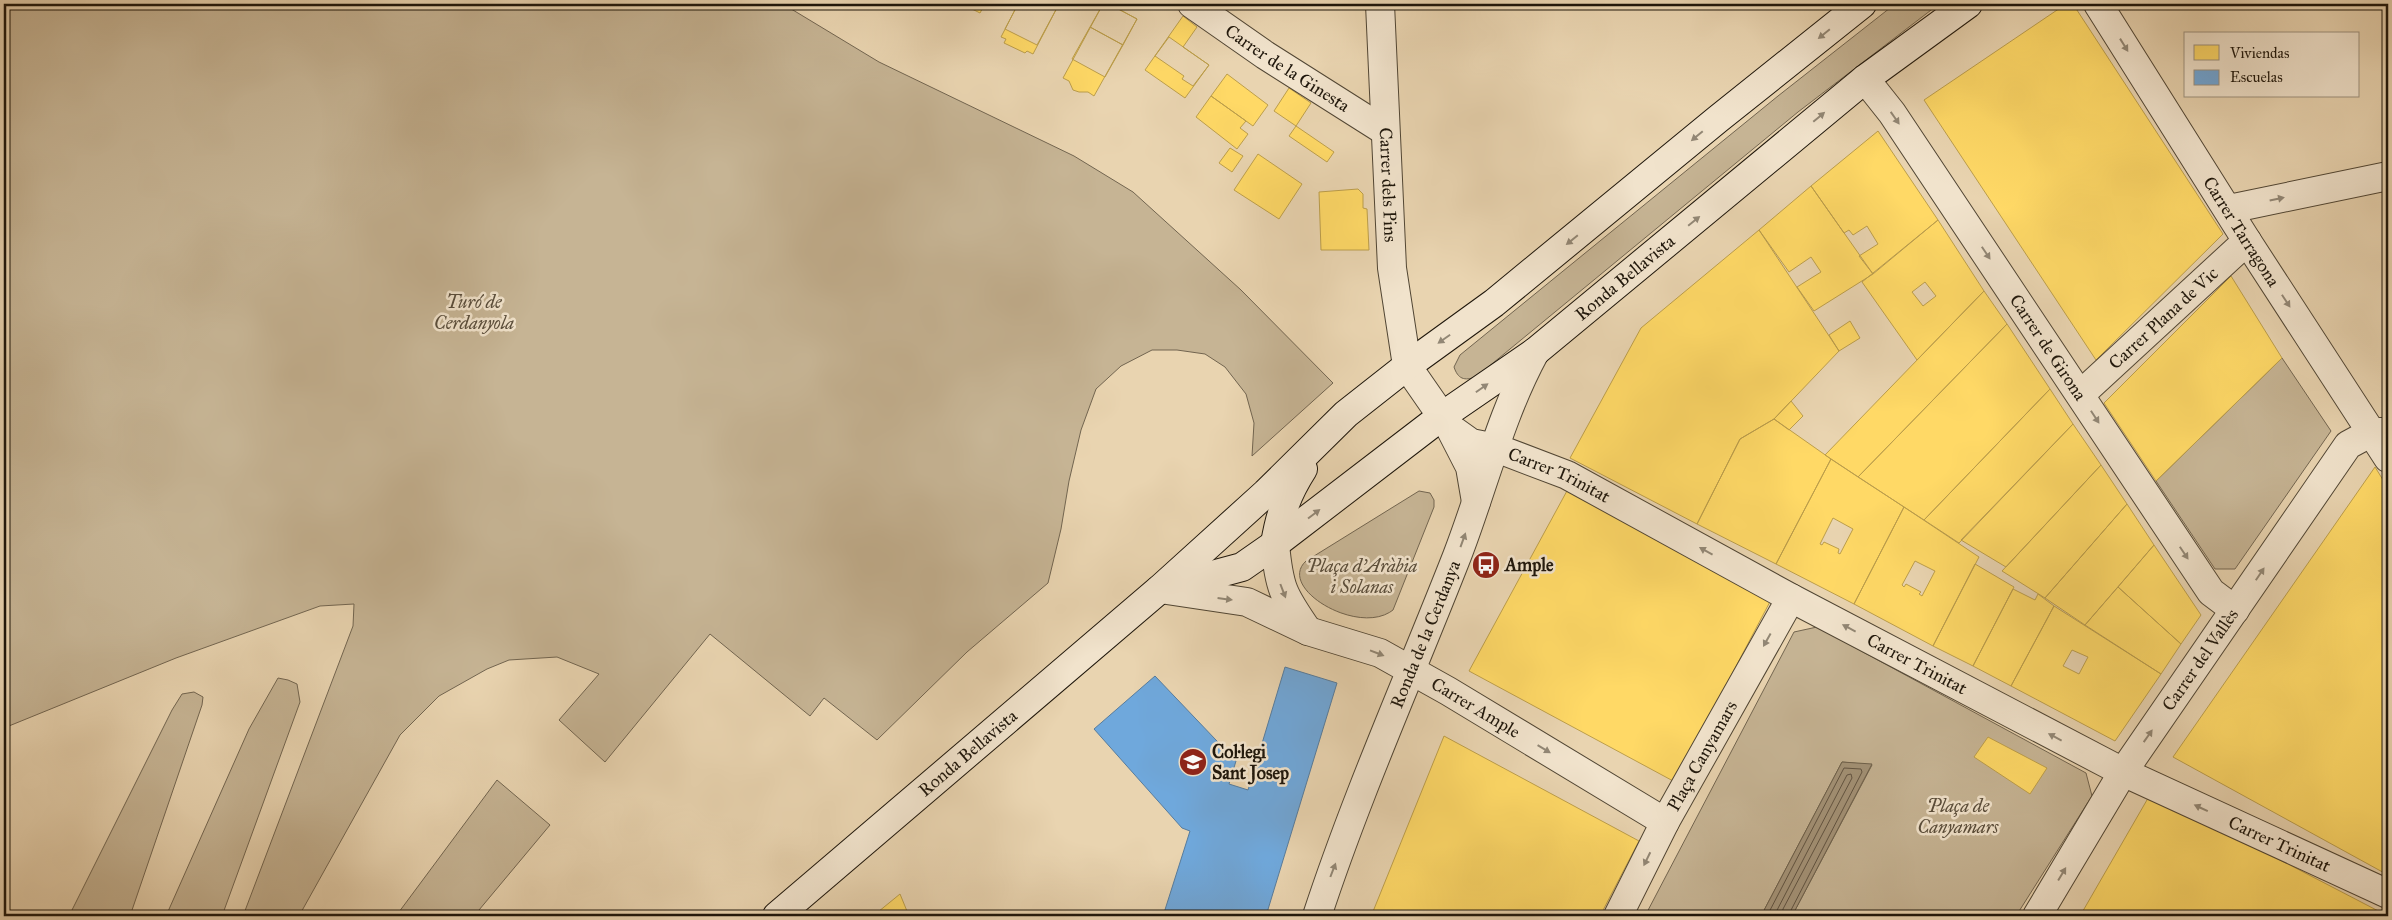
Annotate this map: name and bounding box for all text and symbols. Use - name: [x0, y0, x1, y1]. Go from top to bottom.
- street label: Carrer de la Ginesta: [1221, 20, 1354, 117]
- one-way arrow: [1818, 29, 1831, 40]
- legend: [2184, 32, 2360, 98]
- one-way arrow: [2120, 38, 2129, 51]
- text: Viviendas: [2229, 44, 2289, 62]
- text: Escuelas: [2230, 68, 2283, 86]
- one-way arrow: [1890, 111, 1900, 125]
- one-way arrow: [1812, 112, 1825, 123]
- street label: Carrer dels Pins: [1375, 127, 1402, 243]
- one-way arrow: [1691, 131, 1704, 142]
- street label: Carrer Tarragona: [2198, 172, 2285, 291]
- one-way arrow: [2269, 195, 2284, 203]
- one-way arrow: [1687, 215, 1700, 226]
- street label: Ronda Bellavista: [1571, 230, 1680, 325]
- one-way arrow: [1566, 234, 1579, 245]
- one-way arrow: [1981, 246, 1990, 259]
- street label: Carrer Plana de Vic: [2104, 262, 2223, 374]
- street label: Carrer de Girona: [2005, 290, 2092, 405]
- park label: Turó de Cerdanyola: [434, 291, 514, 334]
- one-way arrow: [2281, 294, 2290, 307]
- one-way arrow: [1437, 334, 1451, 344]
- one-way arrow: [1475, 383, 1488, 394]
- one-way arrow: [2091, 410, 2100, 423]
- street label: Carrer Trinitat: [1505, 443, 1615, 508]
- one-way arrow: [1307, 509, 1321, 519]
- one-way arrow: [1459, 532, 1467, 547]
- one-way arrow: [2179, 546, 2189, 559]
- one-way arrow: [1699, 547, 1713, 556]
- bus stop icon: Ample: [1471, 550, 1501, 580]
- place label: Ample: [1504, 554, 1554, 577]
- park label: Plaça d'Aràbia i Solanas: [1307, 555, 1418, 598]
- street label: Ronda de la Cerdanya: [1386, 557, 1465, 711]
- one-way arrow: [2255, 567, 2265, 581]
- one-way arrow: [1279, 584, 1287, 599]
- one-way arrow: [1218, 595, 1234, 603]
- street label: Carrer del Vallès: [2157, 604, 2243, 715]
- one-way arrow: [1842, 624, 1856, 632]
- street label: Carrer Trinitat: [1863, 629, 1971, 700]
- one-way arrow: [1763, 633, 1771, 648]
- one-way arrow: [1370, 650, 1385, 657]
- street label: Carrer Ample: [1427, 673, 1524, 743]
- street label: Plaça Canyamars: [1662, 697, 1742, 815]
- street label: Ronda Bellavista: [914, 705, 1022, 801]
- one-way arrow: [2143, 730, 2153, 743]
- one-way arrow: [2048, 733, 2062, 741]
- place label: Col·legi Sant Josep: [1212, 741, 1289, 785]
- one-way arrow: [1537, 744, 1550, 753]
- school or university icon: Col·legi Sant Josep: [1178, 747, 1208, 777]
- park label: Plaça de Canyamars: [1918, 795, 1999, 838]
- one-way arrow: [2194, 804, 2208, 812]
- street label: Carrer Trinitat: [2225, 811, 2335, 877]
- one-way arrow: [1643, 852, 1651, 866]
- one-way arrow: [1330, 863, 1338, 878]
- one-way arrow: [2058, 868, 2067, 881]

